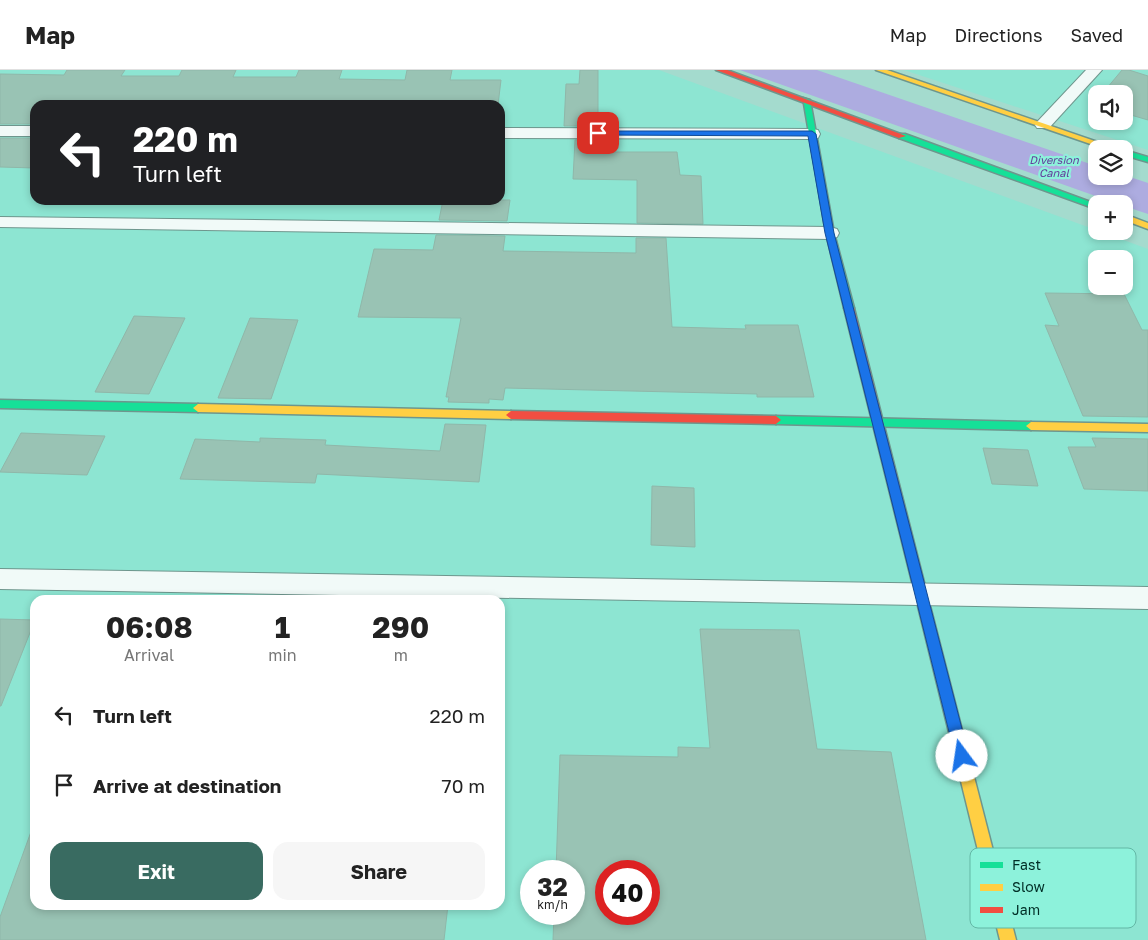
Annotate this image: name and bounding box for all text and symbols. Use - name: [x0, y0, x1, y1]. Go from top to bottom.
- text: Map: [25, 20, 75, 49]
- text: Map: [890, 24, 926, 46]
- text: Directions: [954, 24, 1042, 46]
- text: Saved: [1070, 24, 1123, 46]
- map controls: [1088, 85, 1133, 295]
- button: sound: [1088, 85, 1133, 130]
- pin: [577, 112, 619, 154]
- text: 220 m: [133, 118, 238, 160]
- icon: arrive: [584, 119, 612, 147]
- icon: left: [50, 120, 115, 185]
- button: layers: [1088, 140, 1133, 185]
- water label: Diversion Canal: [1029, 153, 1080, 179]
- text: Turn left: [133, 160, 222, 187]
- button: +: [1088, 195, 1133, 240]
- button: −: [1088, 250, 1133, 295]
- text: 06:08: [106, 609, 193, 645]
- text: 1: [275, 609, 290, 645]
- text: 290: [372, 609, 429, 645]
- text: Arrival: [124, 645, 174, 665]
- text: min: [268, 645, 297, 665]
- text: m: [394, 645, 408, 665]
- icon: left: [50, 701, 78, 729]
- text: Turn left: [93, 704, 172, 727]
- text: 220 m: [430, 704, 485, 727]
- position arrow: [935, 729, 987, 781]
- icon: arrive: [50, 771, 78, 799]
- text: Arrive at destination: [93, 774, 281, 797]
- text: 70 m: [442, 774, 485, 797]
- button: Exit: [50, 842, 263, 900]
- button: Share: [273, 842, 485, 900]
- legend: [970, 848, 1136, 928]
- text: Fast: [1012, 856, 1041, 873]
- speed limit sign: 40: [595, 860, 660, 925]
- text: 32: [537, 871, 568, 902]
- text: Slow: [1012, 878, 1045, 895]
- text: km/h: [537, 897, 568, 912]
- text: Jam: [1012, 901, 1040, 918]

